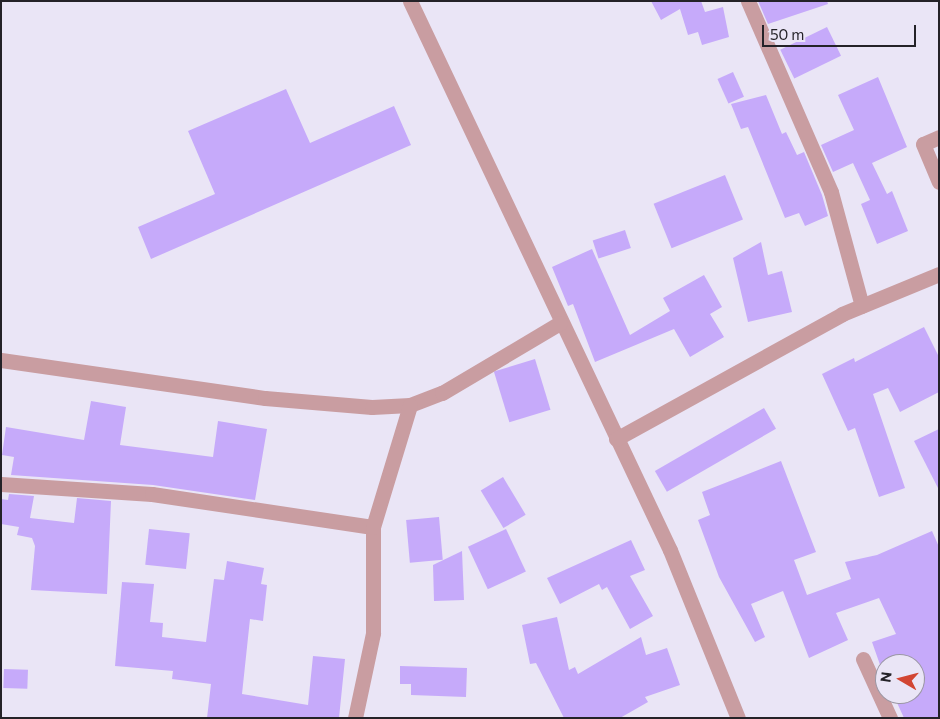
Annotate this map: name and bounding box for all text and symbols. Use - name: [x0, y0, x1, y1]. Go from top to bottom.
- scale bar: [765, 15, 919, 47]
- text: 50 m: [770, 25, 804, 43]
- north arrow: [875, 654, 925, 704]
- text: N: [876, 671, 895, 683]

